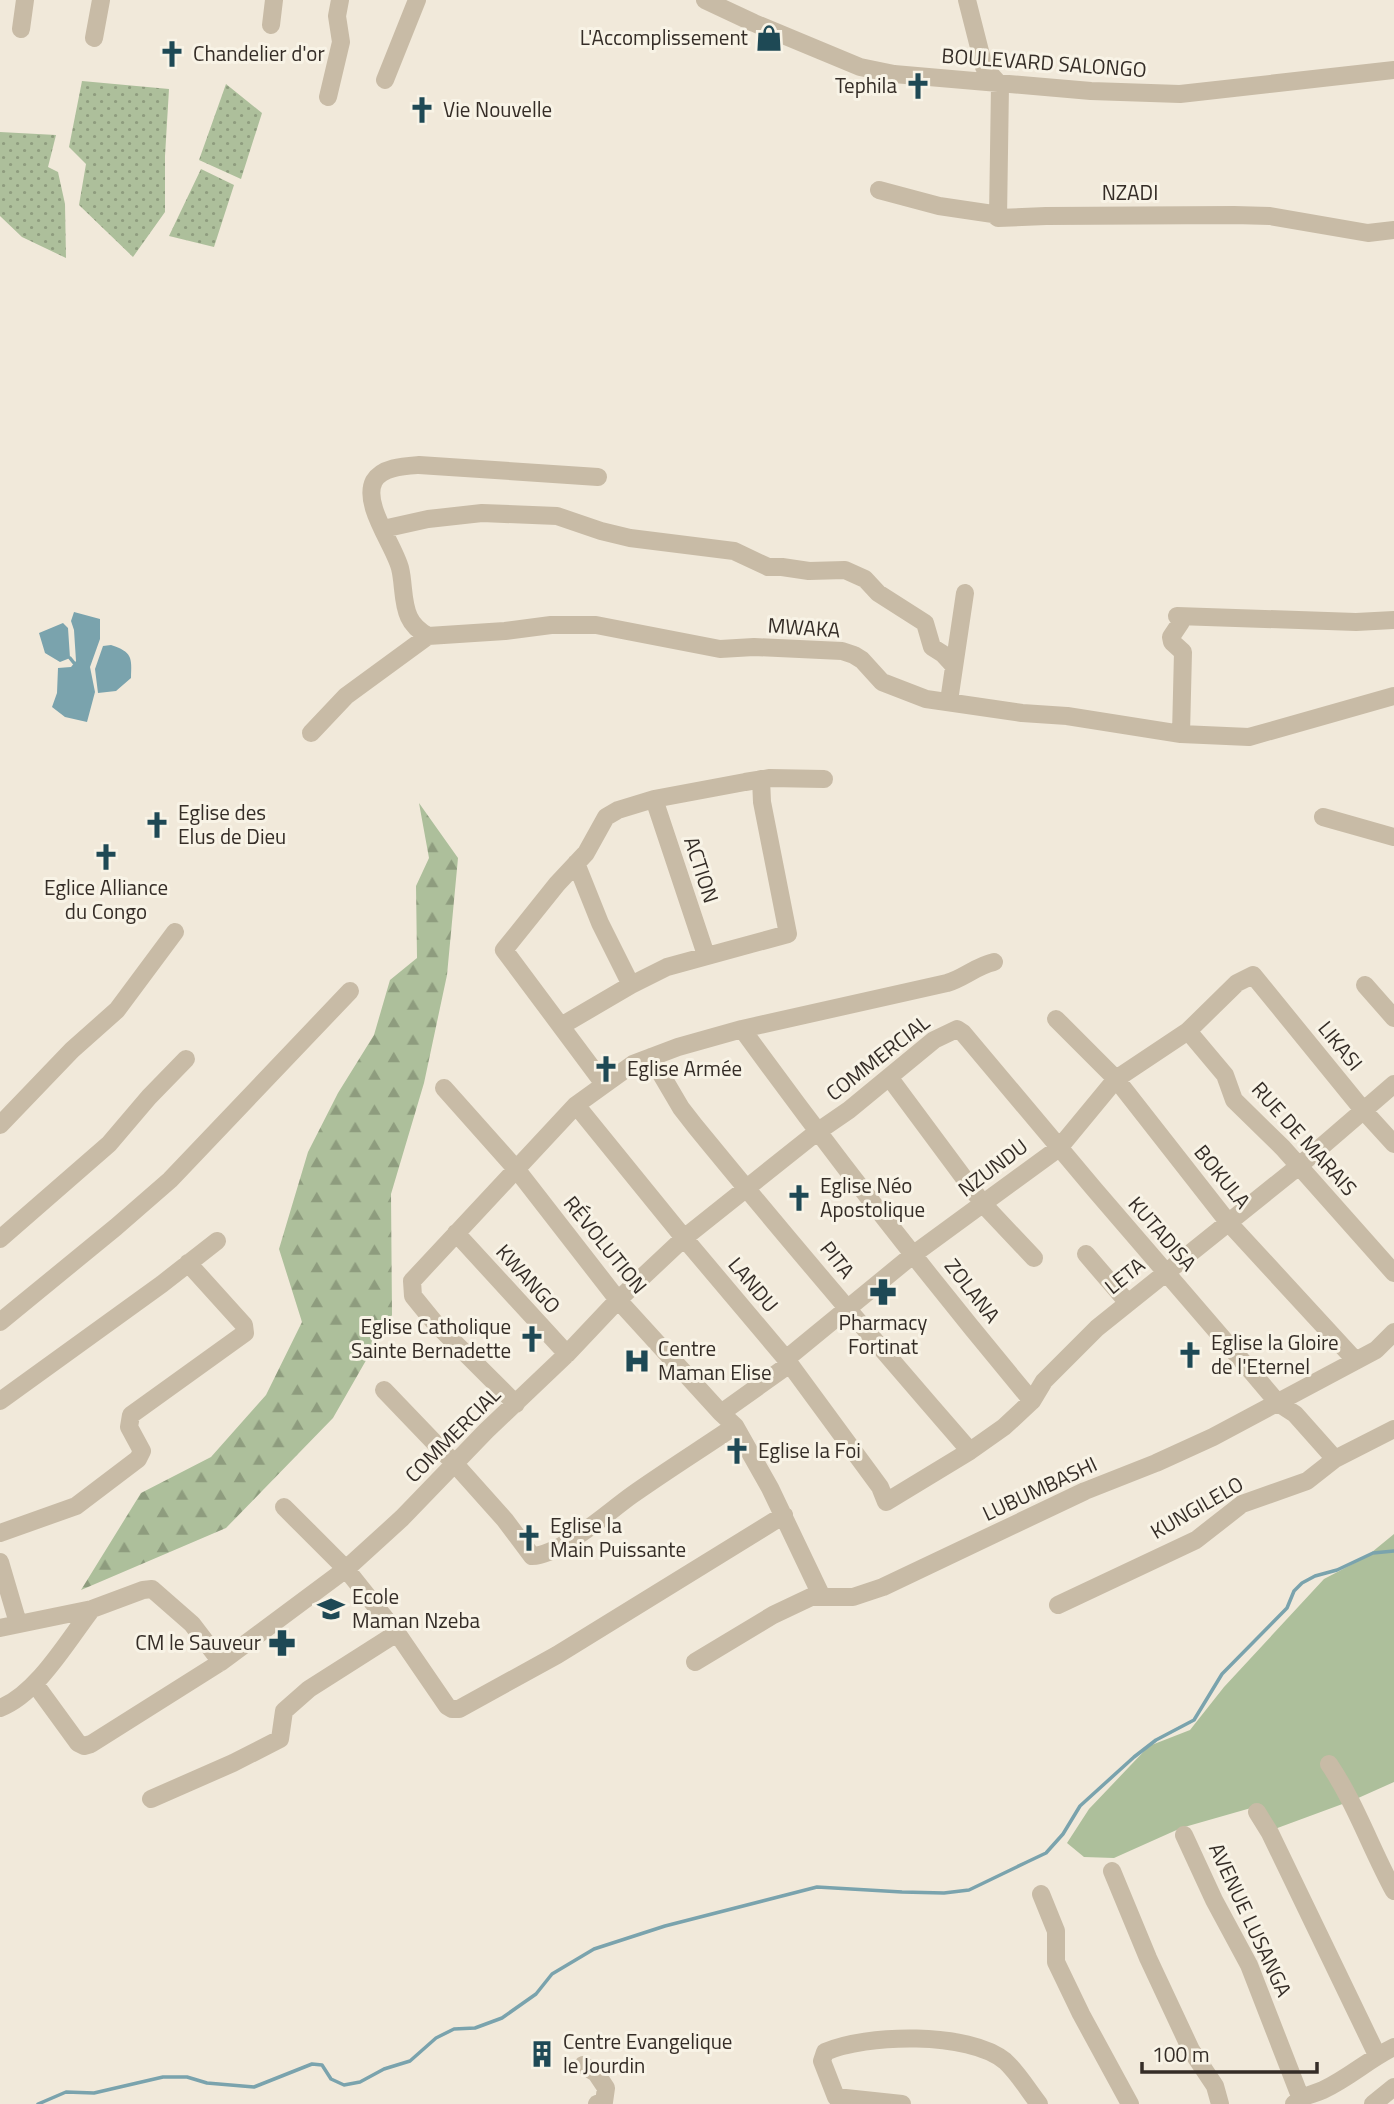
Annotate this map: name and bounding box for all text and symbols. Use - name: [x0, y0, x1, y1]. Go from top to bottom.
- place label: L'Accomplissement: [580, 21, 749, 53]
- shop icon: L'Accomplissement: [754, 23, 784, 53]
- place label: Chandelier d'or: [193, 37, 325, 69]
- church icon: Chandelier d'or: [157, 39, 187, 69]
- street label: BOULEVARD SALONGO: [940, 39, 1148, 85]
- place label: Tephila: [835, 69, 897, 101]
- church icon: Tephila: [903, 71, 933, 101]
- place label: Vie Nouvelle: [443, 93, 552, 125]
- church icon: Vie Nouvelle: [407, 95, 437, 125]
- street label: NZADI: [1102, 176, 1158, 208]
- street label: MWAKA: [767, 609, 842, 646]
- place label: Eglise des Elus de Dieu: [178, 796, 286, 852]
- church icon: Eglise des Elus de Dieu: [142, 810, 172, 840]
- street label: ACTION: [676, 832, 728, 907]
- church icon: Eglice Alliance du Congo: [91, 842, 121, 872]
- place label: Eglice Alliance du Congo: [44, 871, 168, 927]
- street label: COMMERCIAL: [819, 1006, 936, 1108]
- street label: LIKASI: [1311, 1014, 1371, 1077]
- place label: Eglise Armée: [627, 1052, 742, 1084]
- church icon: Eglise Armée: [591, 1054, 621, 1084]
- street label: RUE DE MARAIS: [1245, 1074, 1365, 1203]
- street label: NZUNDU: [951, 1130, 1034, 1204]
- street label: BOKULA: [1187, 1137, 1259, 1216]
- place label: Eglise Néo Apostolique: [820, 1169, 925, 1225]
- church icon: Eglise Néo Apostolique: [784, 1183, 814, 1213]
- street label: RÉVOLUTION: [556, 1188, 655, 1300]
- street label: KUTADISA: [1121, 1189, 1205, 1278]
- street label: PITA: [813, 1234, 863, 1285]
- street label: KWANGO: [489, 1237, 569, 1320]
- street label: LETA: [1097, 1249, 1152, 1302]
- street label: LANDU: [721, 1250, 787, 1319]
- street label: ZOLANA: [937, 1251, 1009, 1330]
- pharmacy icon: Pharmacy Fortinat: [868, 1277, 898, 1307]
- place label: Pharmacy Fortinat: [839, 1306, 927, 1362]
- place label: Eglise Catholique Sainte Bernadette: [351, 1310, 511, 1366]
- church icon: Eglise Catholique Sainte Bernadette: [517, 1324, 547, 1354]
- place label: Eglise la Gloire de l'Eternel: [1211, 1326, 1339, 1382]
- place label: Centre Maman Elise: [658, 1332, 772, 1388]
- church icon: Eglise la Gloire de l'Eternel: [1175, 1340, 1205, 1370]
- hospital icon: Centre Maman Elise: [622, 1346, 652, 1376]
- street label: COMMERCIAL: [397, 1379, 507, 1489]
- place label: Eglise la Foi: [758, 1434, 861, 1466]
- church icon: Eglise la Foi: [722, 1436, 752, 1466]
- street label: LUBUMBASHI: [977, 1448, 1102, 1529]
- street label: KUNGILELO: [1144, 1468, 1249, 1547]
- place label: Eglise la Main Puissante: [550, 1509, 686, 1565]
- church icon: Eglise la Main Puissante: [514, 1523, 544, 1553]
- place label: Ecole Maman Nzeba: [352, 1580, 480, 1636]
- school or university icon: Ecole Maman Nzeba: [316, 1594, 346, 1624]
- place label: CM le Sauveur: [135, 1626, 261, 1658]
- pharmacy icon: CM le Sauveur: [267, 1628, 297, 1658]
- street label: AVENUE LUSANGA: [1201, 1837, 1301, 2002]
- place label: Centre Evangelique le Jourdin: [563, 2025, 732, 2081]
- scale bar: [1142, 2030, 1317, 2074]
- text: 100 m: [1152, 2038, 1209, 2070]
- building icon: Centre Evangelique le Jourdin: [527, 2039, 557, 2069]

